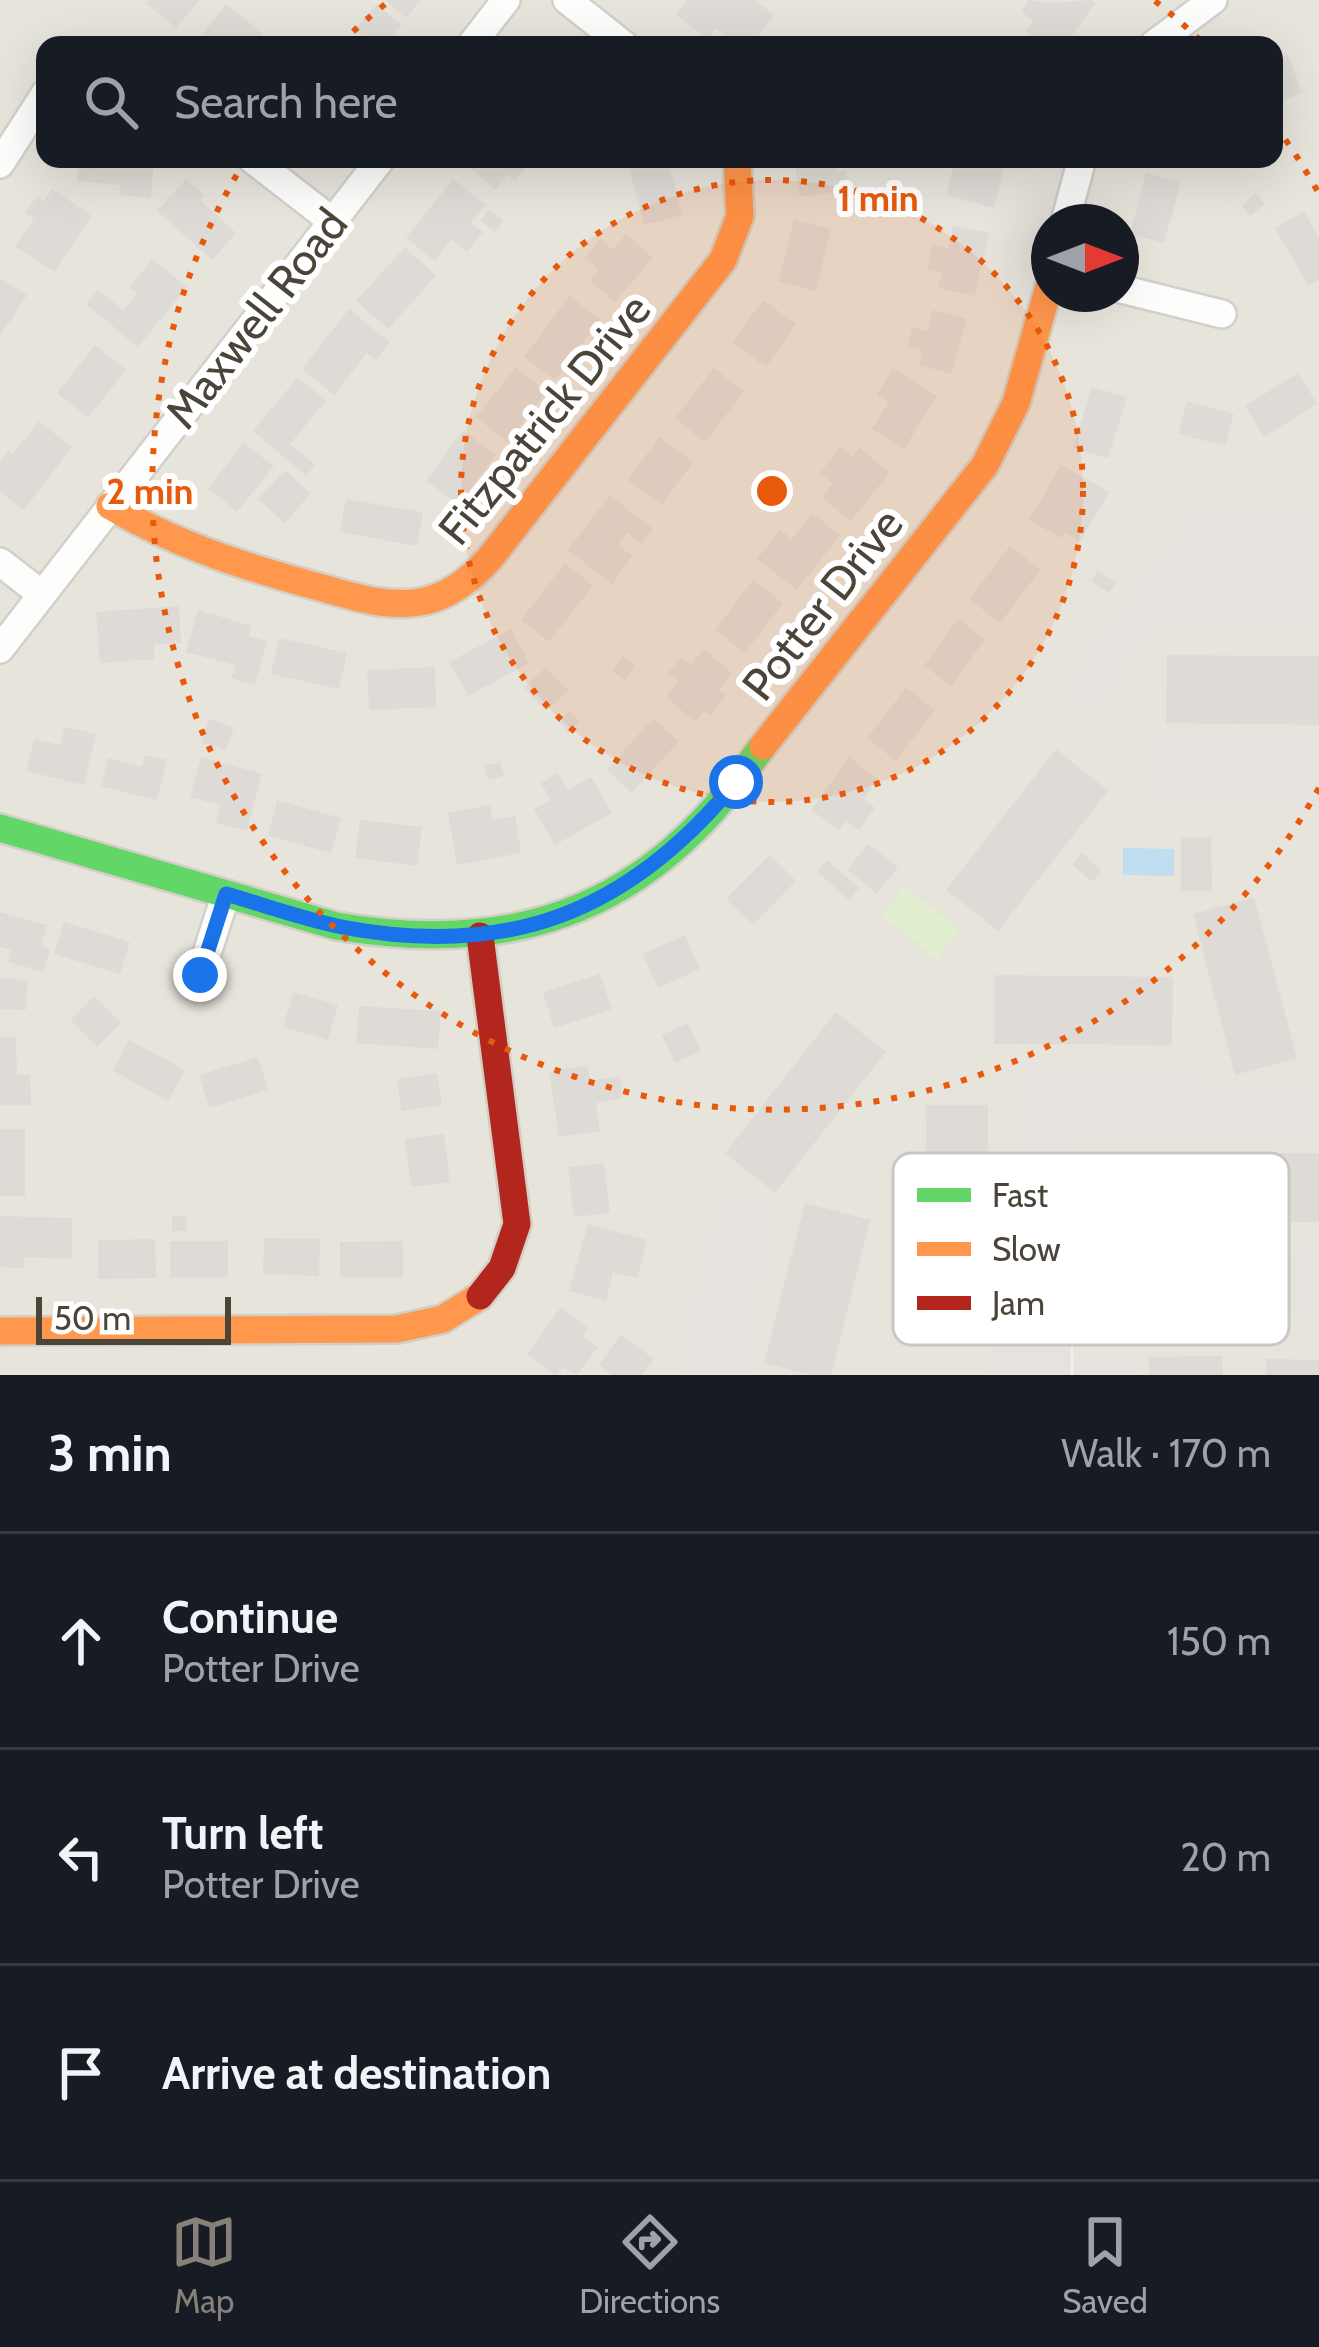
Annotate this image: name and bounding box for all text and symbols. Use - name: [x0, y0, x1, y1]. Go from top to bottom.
- search box: [36, 36, 1283, 168]
- icon: search: [78, 69, 144, 135]
- text: Search here: [174, 75, 398, 129]
- text: 1 min: [837, 176, 919, 220]
- street label: Maxwell Road: [154, 198, 358, 438]
- north arrow: [1031, 204, 1139, 312]
- street label: Fitzpatrick Drive: [427, 283, 661, 555]
- text: 2 min: [107, 469, 193, 513]
- centre of rings: [751, 470, 793, 512]
- street label: Potter Drive: [731, 498, 913, 710]
- route start: [709, 755, 763, 809]
- route end: [173, 948, 227, 1002]
- legend: [893, 1153, 1289, 1345]
- text: Fast: [992, 1175, 1048, 1215]
- text: Slow: [992, 1229, 1061, 1269]
- text: Jam: [991, 1283, 1045, 1323]
- scale bar: [36, 1291, 231, 1344]
- text: 50 m: [54, 1298, 131, 1338]
- text: 3 min: [48, 1422, 172, 1484]
- text: Walk · 170 m: [1061, 1429, 1271, 1477]
- text: Continue: [162, 1590, 338, 1644]
- icon: ahead: [48, 1608, 114, 1674]
- text: 150 m: [1167, 1617, 1271, 1665]
- text: Potter Drive: [162, 1644, 360, 1692]
- text: Turn left: [162, 1806, 324, 1860]
- icon: left: [48, 1824, 114, 1890]
- text: 20 m: [1180, 1833, 1271, 1881]
- text: Potter Drive: [162, 1860, 360, 1908]
- icon: arrive: [48, 2040, 114, 2106]
- text: Arrive at destination: [162, 2046, 551, 2100]
- tab: Map: [171, 2209, 237, 2321]
- tab: Directions: [579, 2209, 720, 2321]
- tab: Saved: [1062, 2209, 1148, 2321]

